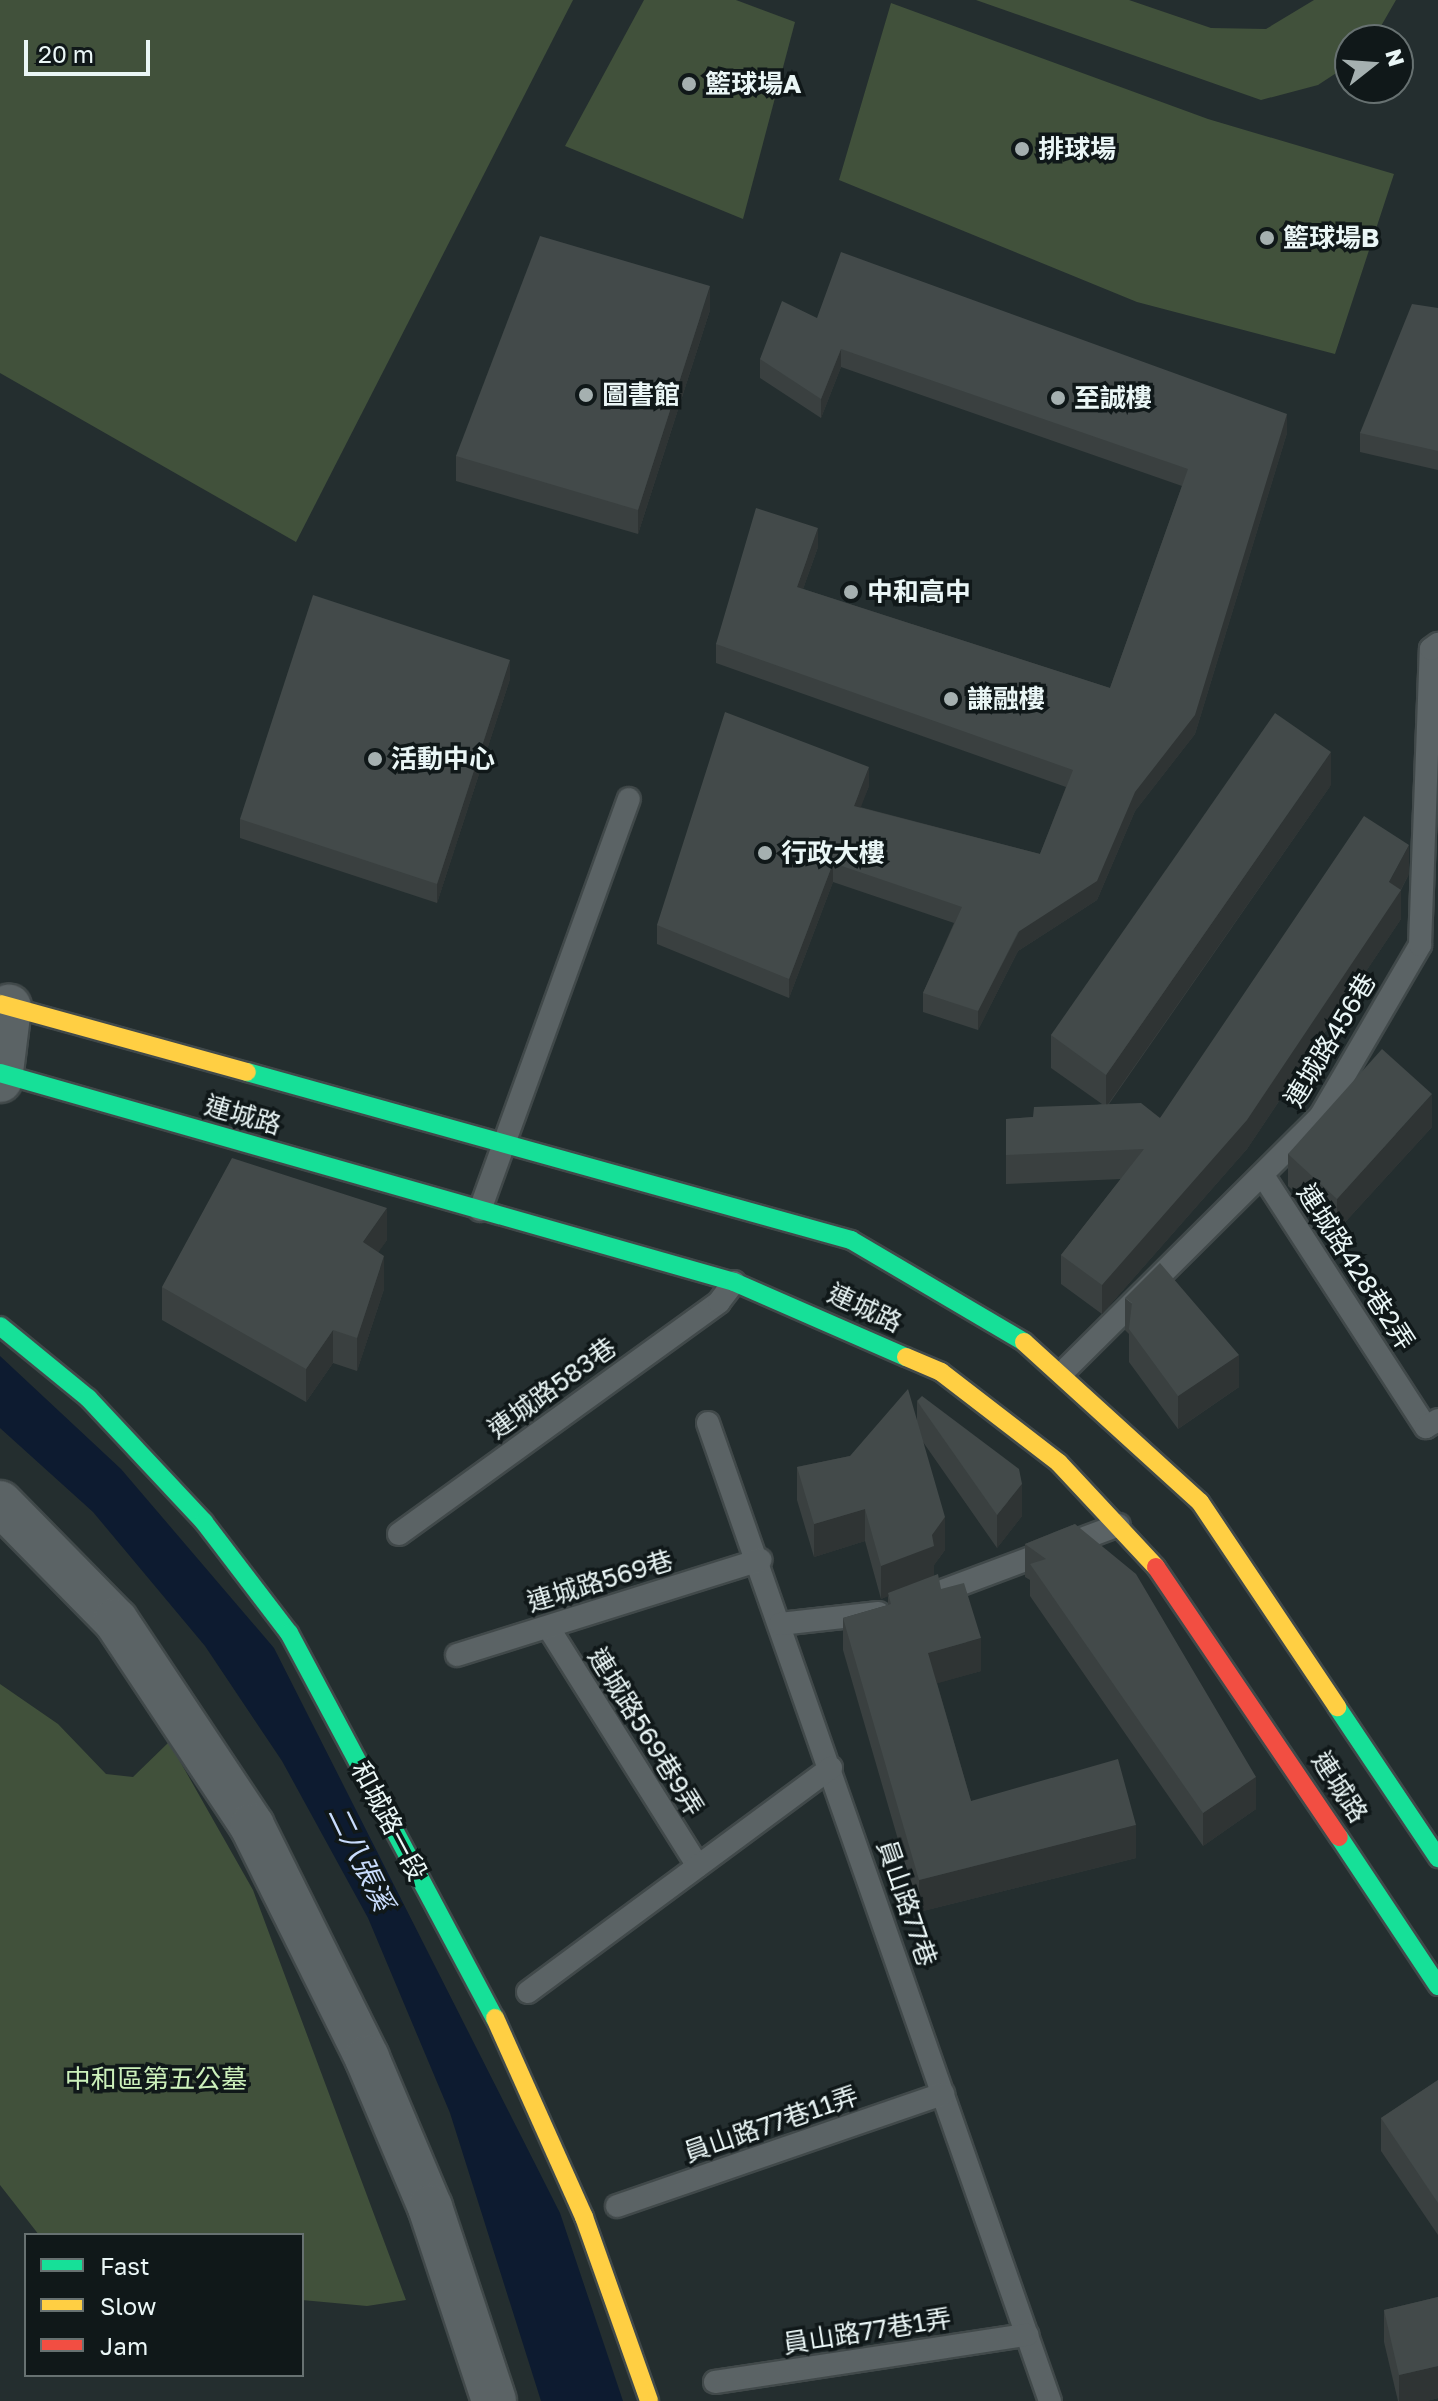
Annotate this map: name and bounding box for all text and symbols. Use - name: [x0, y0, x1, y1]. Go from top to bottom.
- scale bar: [28, 24, 154, 74]
- north arrow: [1334, 24, 1414, 104]
- text: 20 m: [38, 39, 94, 68]
- text: N: [1380, 45, 1411, 69]
- place label: 籃球場A: [705, 68, 801, 100]
- marker: 籃球場A: [680, 75, 698, 93]
- place label: 排球場: [1038, 133, 1116, 165]
- marker: 排球場: [1013, 140, 1031, 158]
- place label: 籃球場B: [1283, 222, 1379, 254]
- marker: 籃球場B: [1258, 229, 1276, 247]
- place label: 圖書館: [602, 379, 680, 411]
- place label: 至誠樓: [1074, 382, 1152, 414]
- marker: 圖書館: [577, 386, 595, 404]
- marker: 至誠樓: [1049, 389, 1067, 407]
- place label: 中和高中: [867, 576, 971, 608]
- marker: 中和高中: [842, 583, 860, 601]
- place label: 謙融樓: [967, 683, 1045, 715]
- marker: 謙融樓: [942, 690, 960, 708]
- place label: 活動中心: [391, 743, 495, 775]
- marker: 活動中心: [366, 750, 384, 768]
- place label: 行政大樓: [781, 837, 885, 869]
- marker: 行政大樓: [756, 844, 774, 862]
- street label: 連城路456巷: [1278, 967, 1382, 1113]
- street label: 連城路: [201, 1089, 285, 1141]
- street label: 連城路428巷2弄: [1291, 1178, 1421, 1356]
- street label: 連城路: [823, 1277, 907, 1339]
- street label: 連城路583巷: [482, 1331, 622, 1445]
- street label: 連城路569巷: [523, 1544, 677, 1618]
- street label: 連城路569巷9弄: [582, 1642, 710, 1822]
- street label: 連城路: [1306, 1746, 1374, 1828]
- street label: 和城路一段: [345, 1756, 433, 1886]
- water label: 二八張溪: [321, 1800, 401, 1916]
- street label: 員山路77巷: [871, 1836, 943, 1970]
- park label: 中和區第五公墓: [65, 2063, 247, 2095]
- street label: 員山路77巷11弄: [680, 2079, 862, 2169]
- legend: [24, 2233, 304, 2377]
- text: Fast: [100, 2251, 150, 2280]
- text: Slow: [100, 2291, 156, 2320]
- street label: 員山路77巷1弄: [781, 2302, 953, 2360]
- text: Jam: [100, 2331, 148, 2360]

